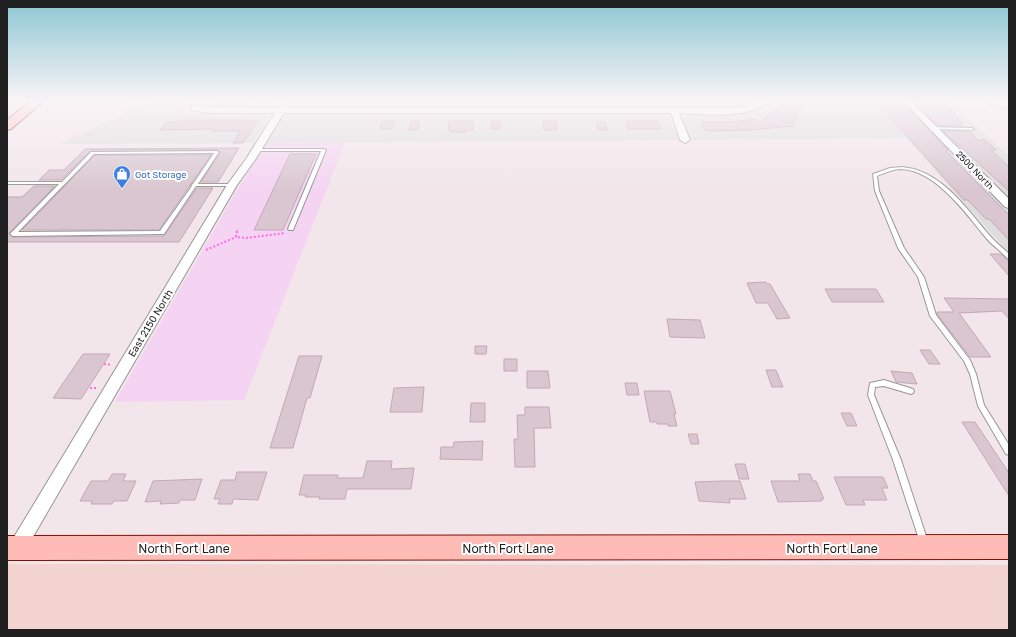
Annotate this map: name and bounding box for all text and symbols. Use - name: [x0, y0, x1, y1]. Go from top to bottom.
- street label: 2500 North: [954, 149, 996, 191]
- shop icon: Got Storage: [112, 164, 132, 189]
- place label: Got Storage: [135, 169, 186, 180]
- street label: East 2150 North: [125, 287, 175, 359]
- street label: North Fort Lane: [138, 541, 230, 556]
- street label: North Fort Lane: [462, 541, 554, 556]
- street label: North Fort Lane: [786, 541, 878, 556]

